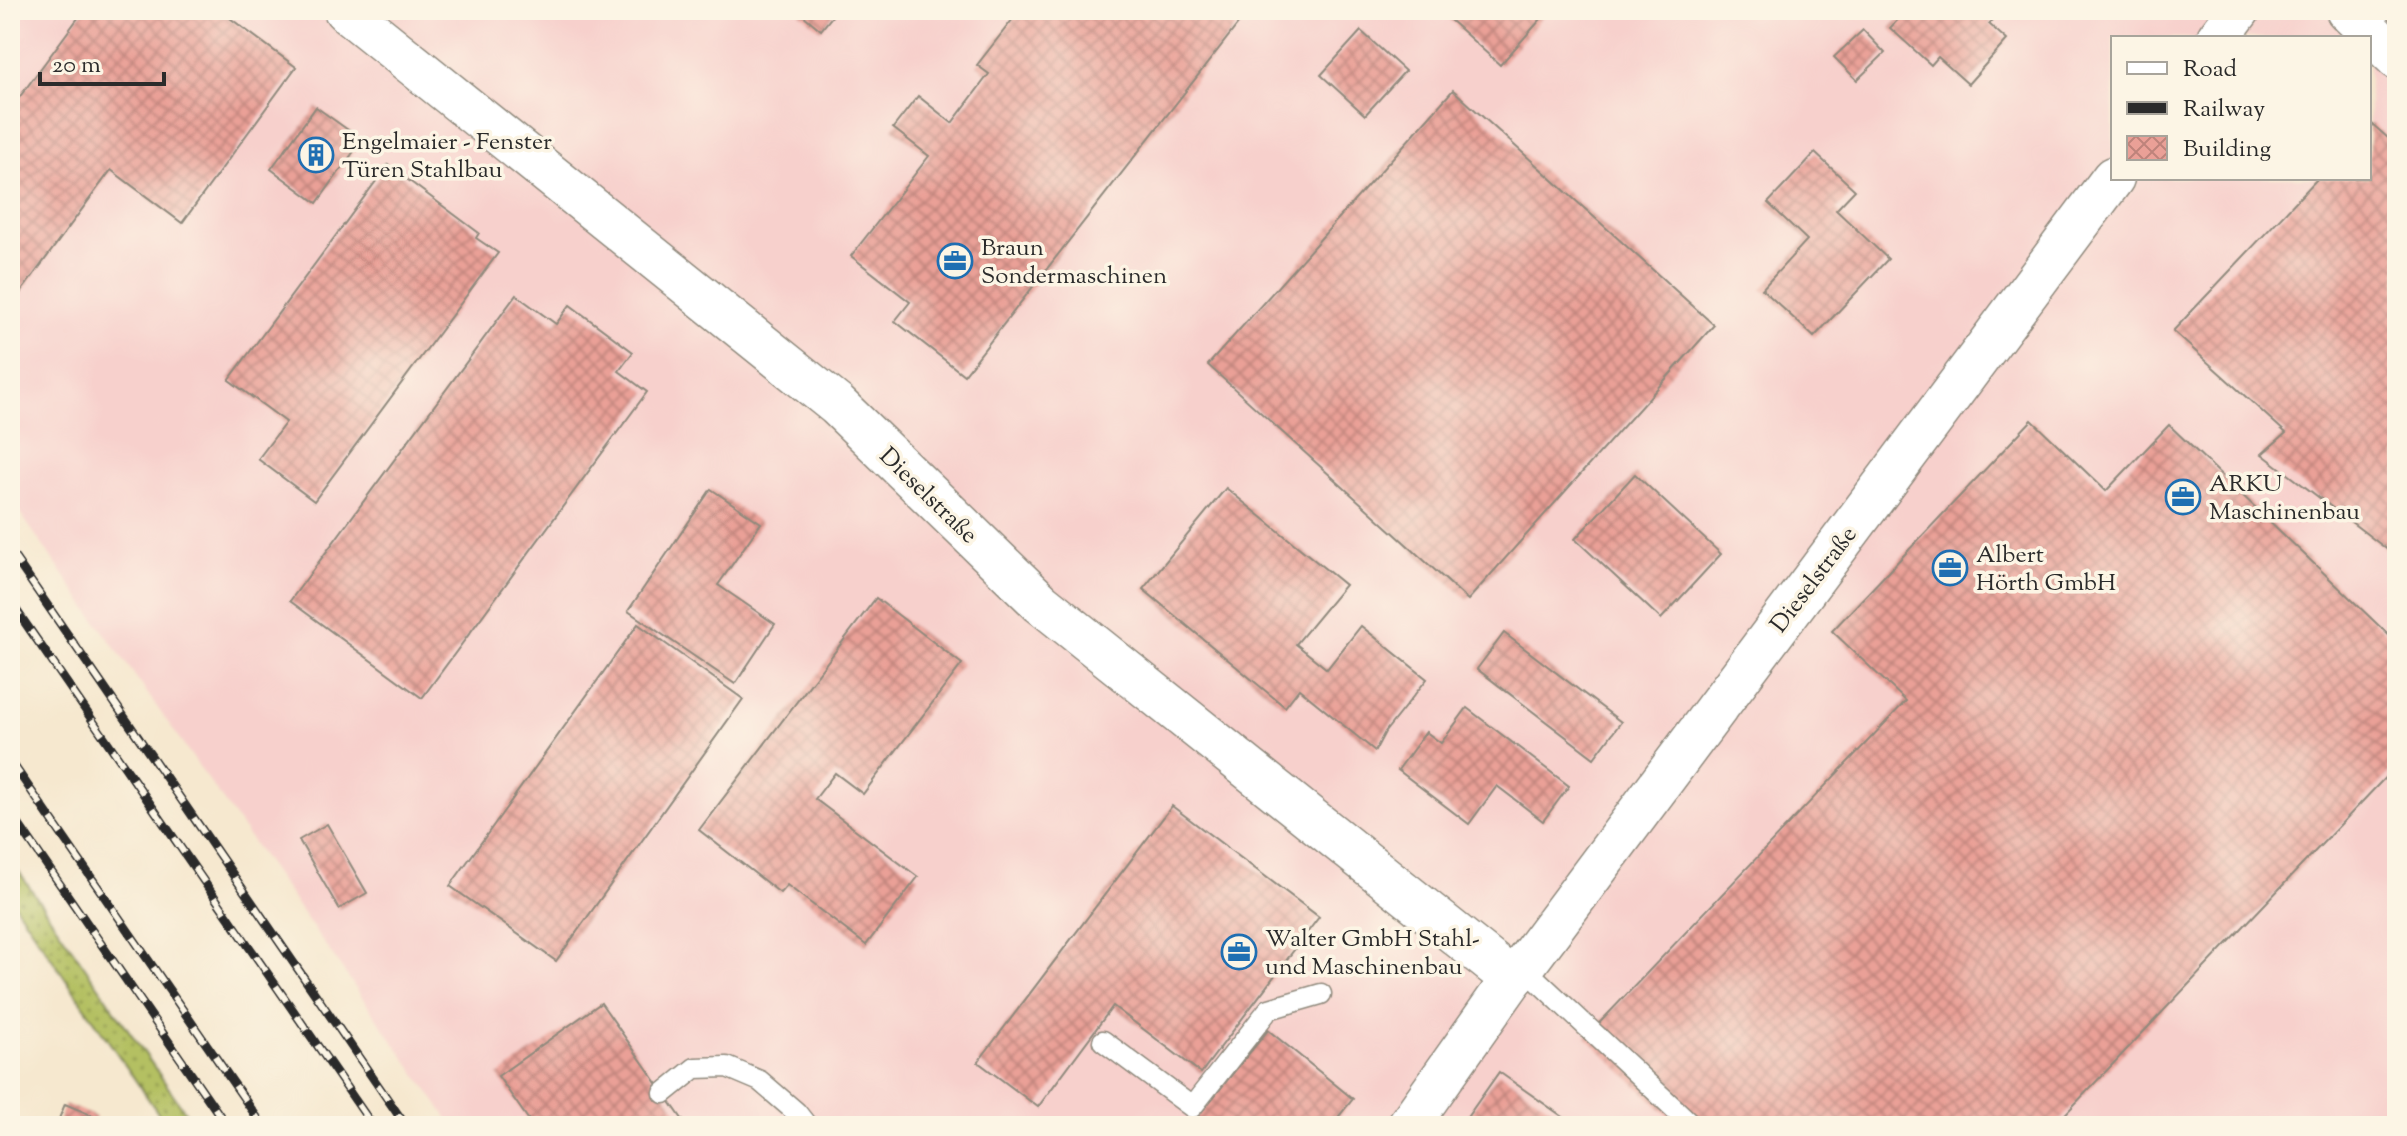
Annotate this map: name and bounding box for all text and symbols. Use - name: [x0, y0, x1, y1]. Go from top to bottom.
- scale bar: [40, 36, 164, 86]
- legend: [2111, 36, 2371, 180]
- text: 20 m: [52, 49, 101, 83]
- text: Road: [2183, 53, 2237, 87]
- text: Railway: [2183, 93, 2265, 127]
- place label: Engelmaier - Fenster Türen Stahlbau: [342, 126, 552, 188]
- text: Building: [2183, 133, 2272, 167]
- building icon: Engelmaier - Fenster Türen Stahlbau: [297, 136, 335, 174]
- place label: Braun Sondermaschinen: [981, 232, 1167, 294]
- office icon: Braun Sondermaschinen: [936, 242, 974, 280]
- street label: Dieselstraße: [871, 441, 985, 552]
- place label: ARKU Maschinenbau: [2209, 468, 2360, 530]
- office icon: ARKU Maschinenbau: [2164, 478, 2202, 516]
- street label: Dieselstraße: [1763, 520, 1866, 641]
- place label: Albert Hörth GmbH: [1976, 539, 2116, 601]
- office icon: Albert Hörth GmbH: [1931, 549, 1969, 587]
- place label: Walter GmbH Stahl- und Maschinenbau: [1265, 923, 1480, 985]
- office icon: Walter GmbH Stahl- und Maschinenbau: [1220, 933, 1258, 971]

